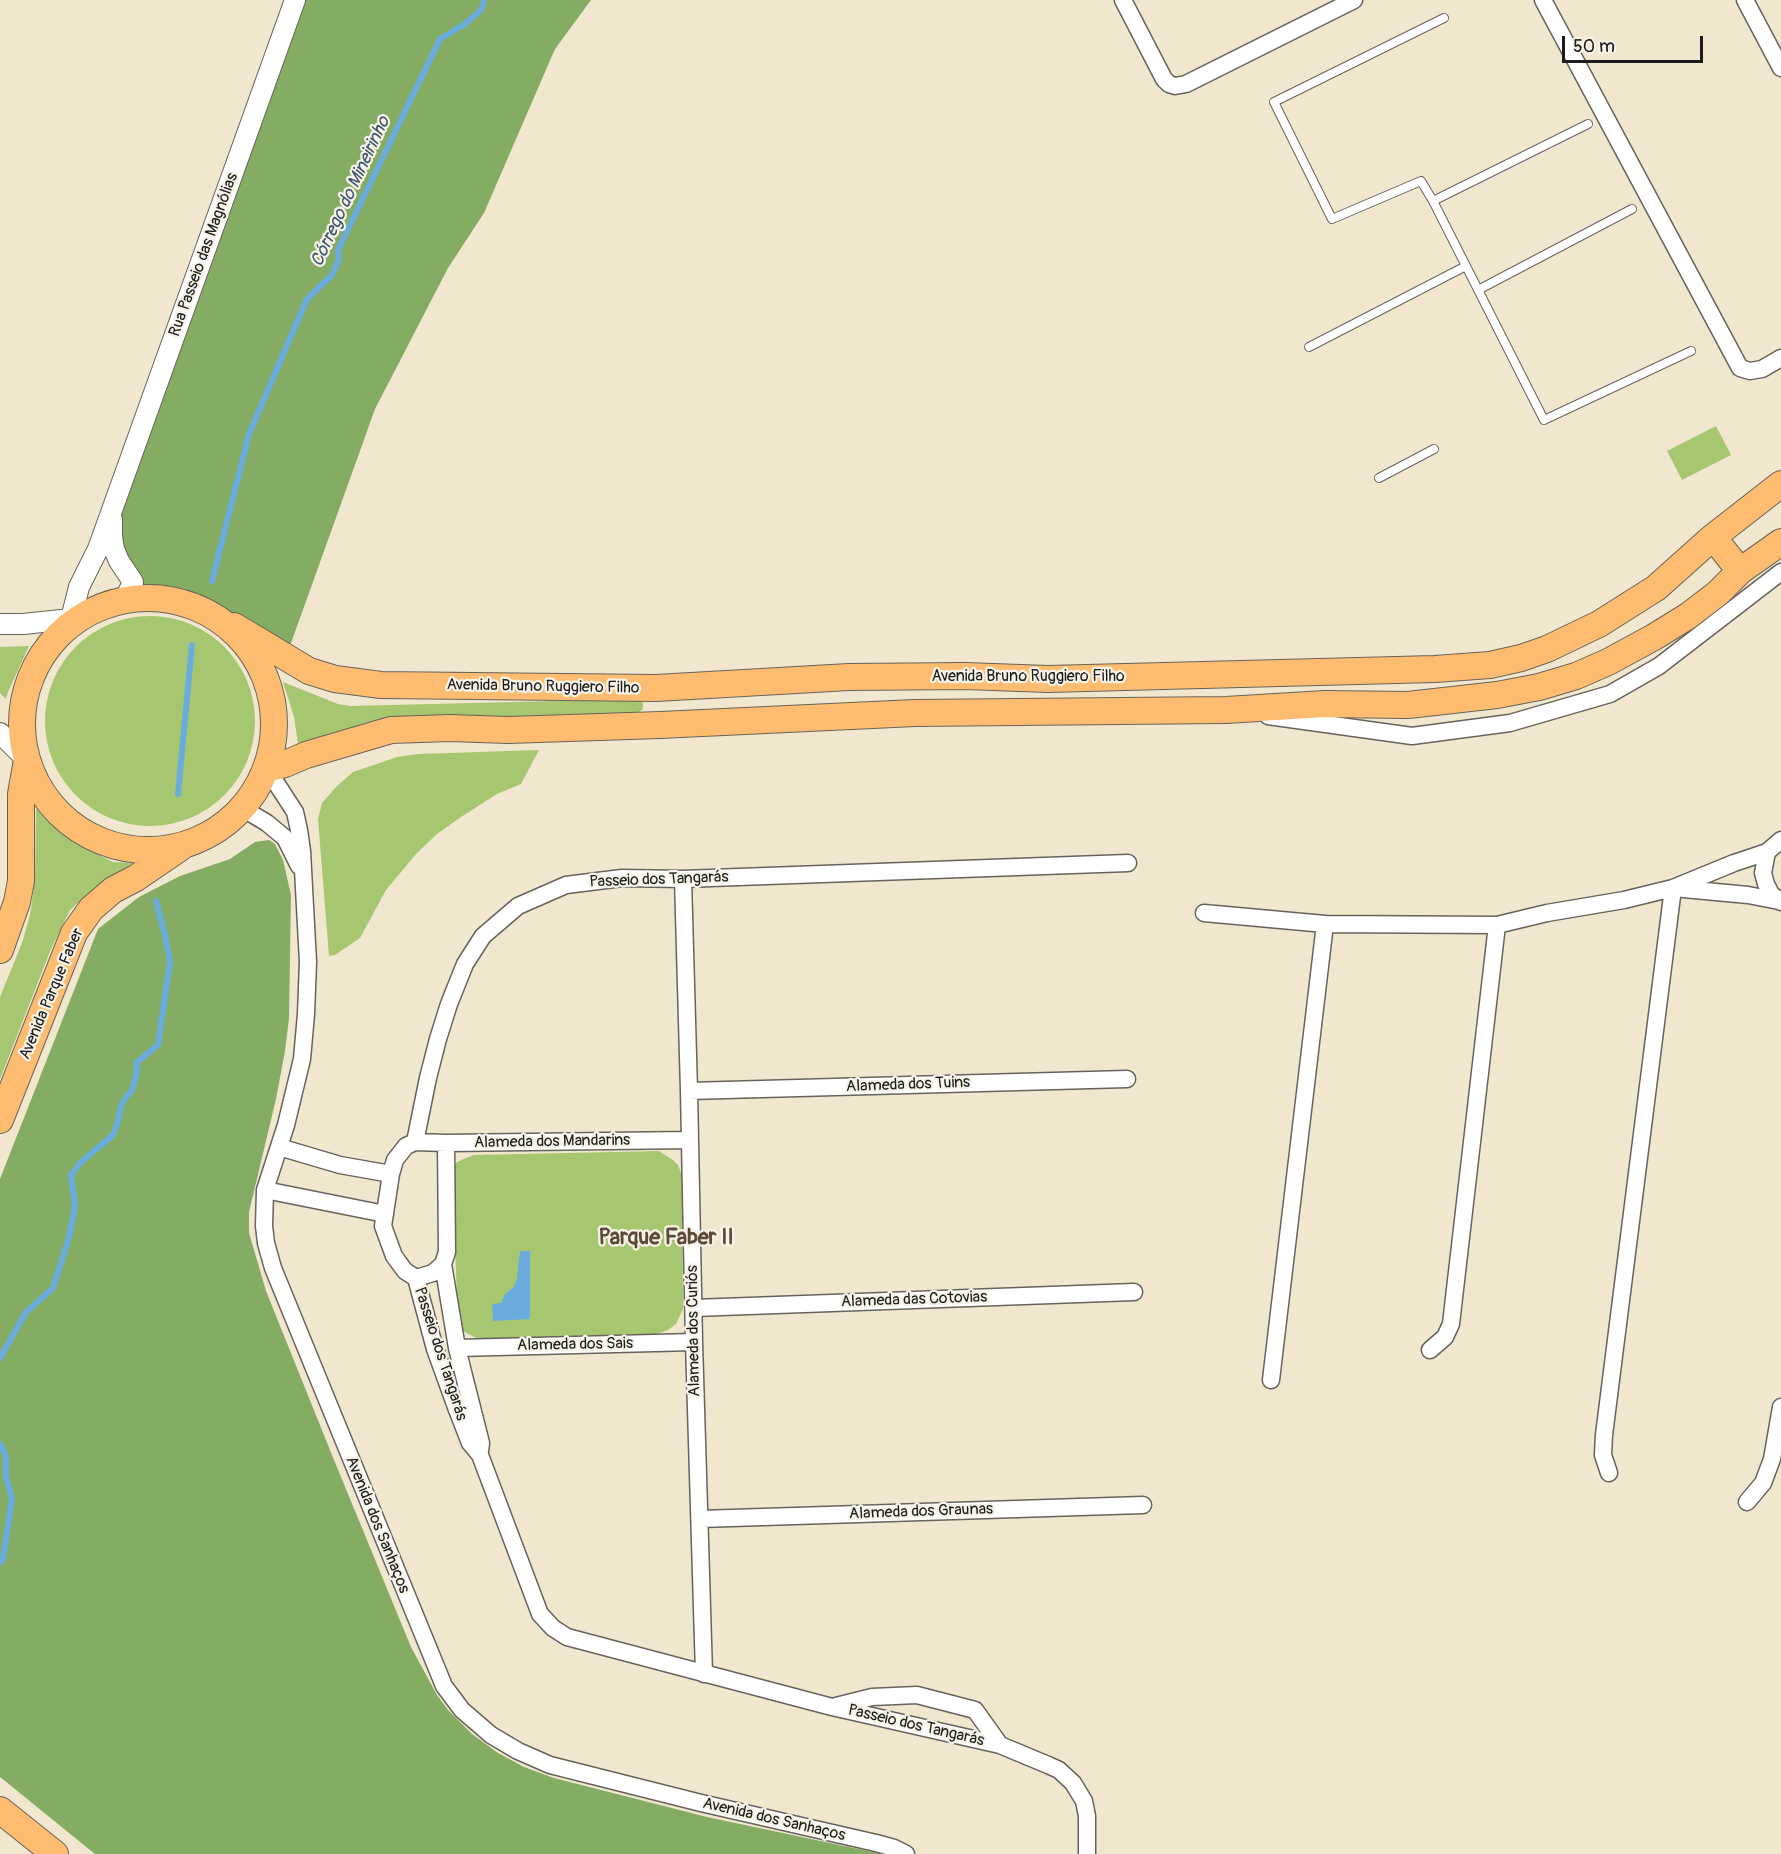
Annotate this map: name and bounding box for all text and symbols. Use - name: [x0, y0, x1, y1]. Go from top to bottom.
- scale bar: [1565, 24, 1706, 62]
- text: 50 m: [1573, 35, 1615, 58]
- water label: Córrego do Mineirinho: [307, 114, 395, 270]
- street label: Rua Passeio das Magnólias: [165, 170, 243, 340]
- street label: Avenida Bruno Ruggiero Filho: [931, 667, 1125, 687]
- street label: Avenida Bruno Ruggiero Filho: [446, 676, 640, 698]
- street label: Passeio dos Tangarás: [589, 868, 729, 892]
- street label: Avenida Parque Faber: [16, 926, 88, 1062]
- street label: Alameda dos Tuins: [846, 1073, 970, 1097]
- street label: Alameda dos Mandarins: [474, 1131, 630, 1153]
- district label: Parque Faber II: [598, 1225, 734, 1251]
- street label: Alameda dos Curiós: [683, 1265, 705, 1397]
- street label: Passeio dos Tangarás: [409, 1285, 471, 1423]
- street label: Alameda das Cotovias: [840, 1288, 988, 1312]
- street label: Alameda dos Sais: [517, 1334, 633, 1356]
- street label: Avenida dos Sanhaços: [341, 1454, 413, 1596]
- street label: Alameda dos Graunas: [849, 1500, 993, 1524]
- street label: Passeio dos Tangarás: [846, 1701, 986, 1751]
- street label: Avenida dos Sanhaços: [701, 1794, 847, 1846]

